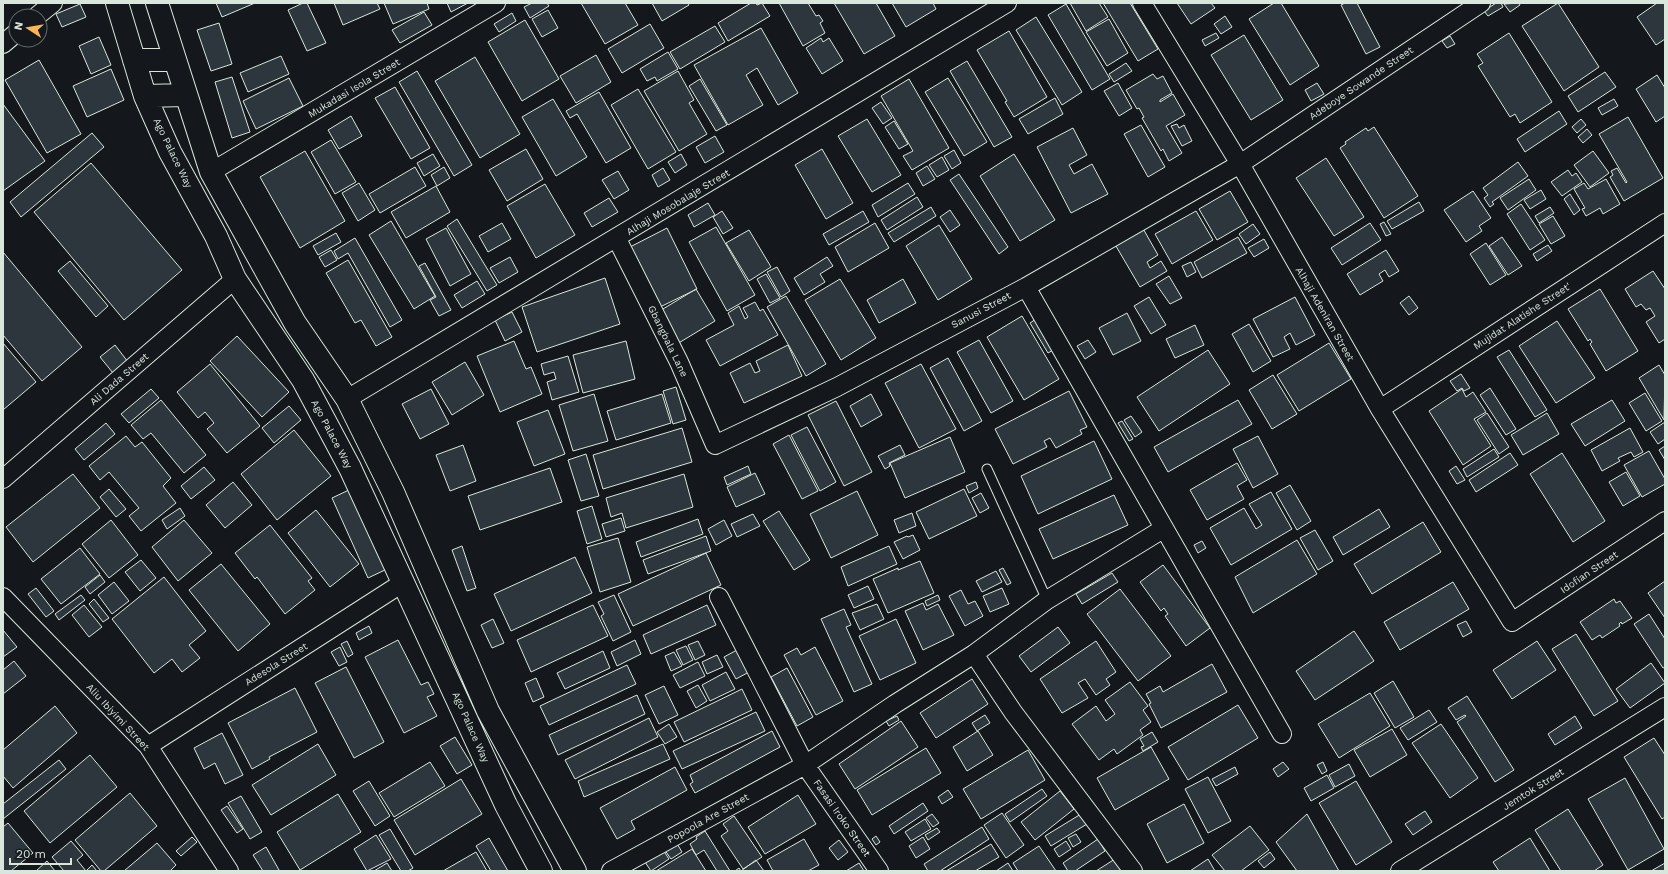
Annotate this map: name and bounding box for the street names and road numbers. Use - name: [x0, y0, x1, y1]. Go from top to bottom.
- street label: Adeboye Sowande Street: [1307, 44, 1416, 122]
- street label: Mukadasi Isola Street: [306, 56, 403, 120]
- street label: Ago Palace Way: [151, 116, 195, 190]
- street label: Alhaji Mosobalaje Street: [624, 166, 732, 237]
- street label: Alhaji Adeniran Street: [1294, 265, 1357, 364]
- street label: Mujidat Alatishe Street': [1471, 280, 1573, 352]
- street label: Sanusi Street: [949, 289, 1013, 330]
- street label: Gbangbala Lane: [646, 303, 690, 379]
- street label: Ali Dada Street: [88, 350, 151, 407]
- street label: Ago Palace Way: [309, 398, 355, 471]
- street label: Idofian Street: [1558, 548, 1621, 595]
- street label: Adesola Street: [243, 640, 310, 688]
- street label: Aliu Ibiyimi Street: [84, 681, 152, 753]
- street label: Ago Palace Way: [451, 690, 492, 765]
- street label: Jemtok Street: [1500, 765, 1566, 812]
- street label: Fasasi Iroko Street: [811, 777, 873, 859]
- street label: Popoola Are Street: [665, 791, 751, 845]

